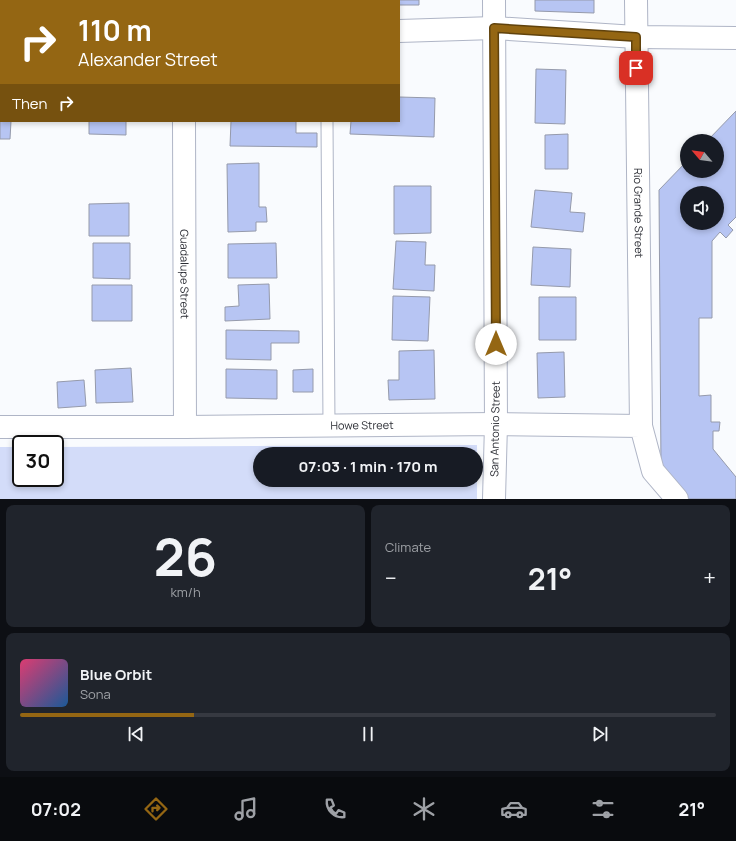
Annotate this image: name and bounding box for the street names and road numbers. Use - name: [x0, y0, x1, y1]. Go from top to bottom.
- street label: Rio Grande Street: [631, 168, 647, 258]
- street label: Guadalupe Street: [177, 229, 193, 319]
- street label: San Antonio Street: [486, 381, 503, 477]
- street label: Howe Street: [330, 417, 394, 433]

